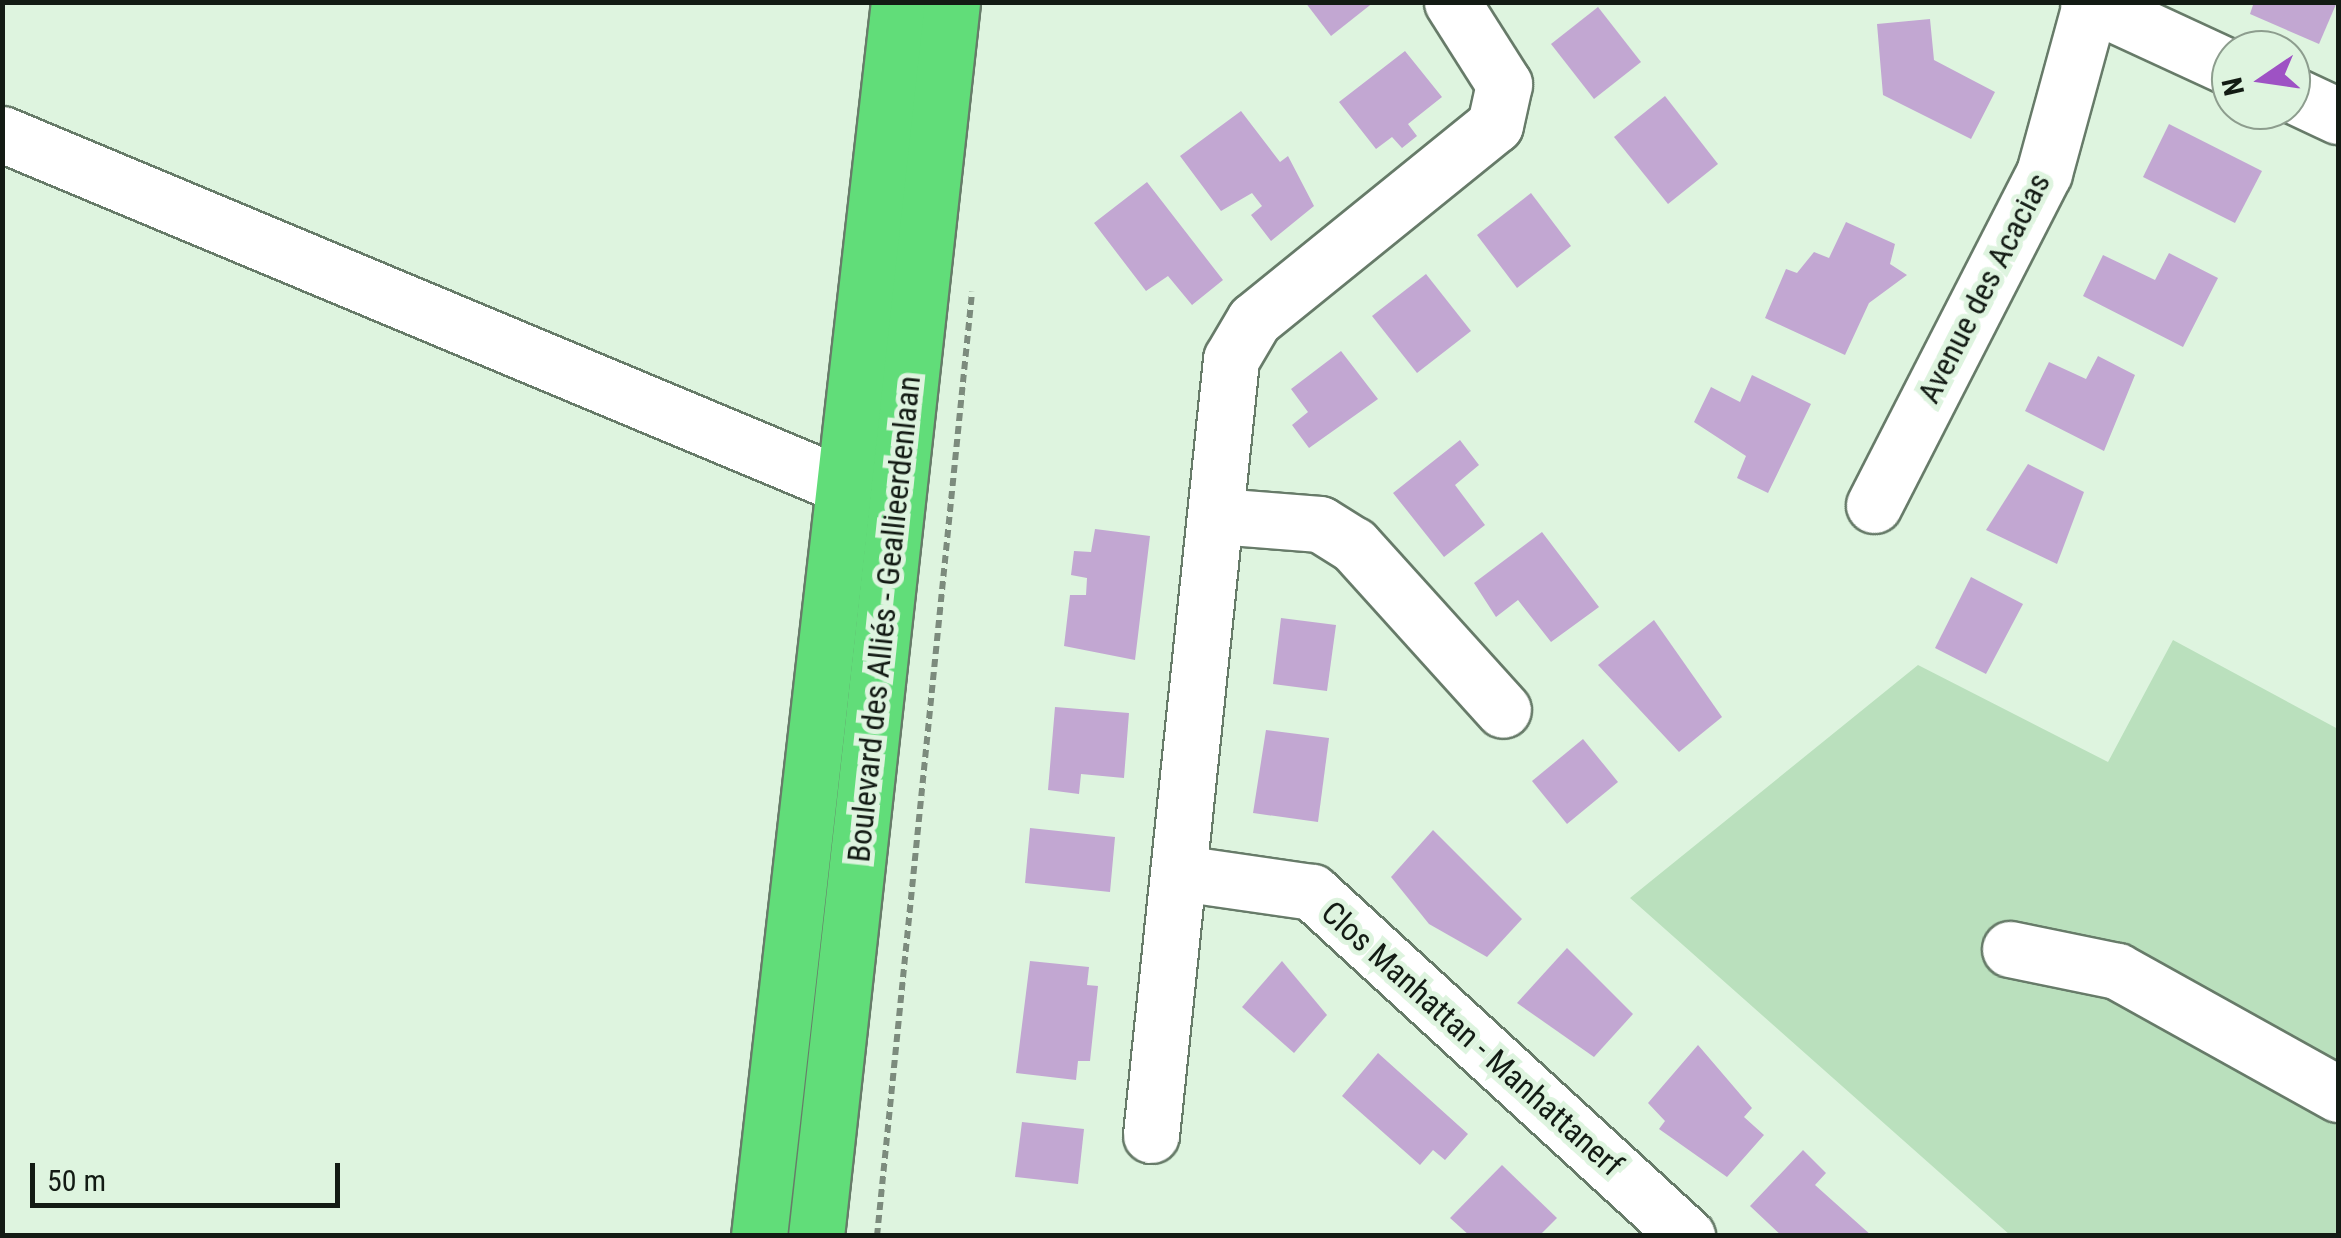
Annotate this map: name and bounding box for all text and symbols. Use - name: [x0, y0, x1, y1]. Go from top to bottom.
- north arrow: [2211, 30, 2311, 130]
- text: N: [2215, 74, 2251, 98]
- street label: Avenue des Acacias: [1909, 167, 2059, 409]
- street label: Boulevard des Alliés - Geallieerdenlaan: [839, 374, 929, 864]
- street label: Clos Manhattan - Manhattanerf: [1313, 893, 1631, 1185]
- scale bar: [35, 1143, 345, 1205]
- text: 50 m: [47, 1163, 106, 1198]

